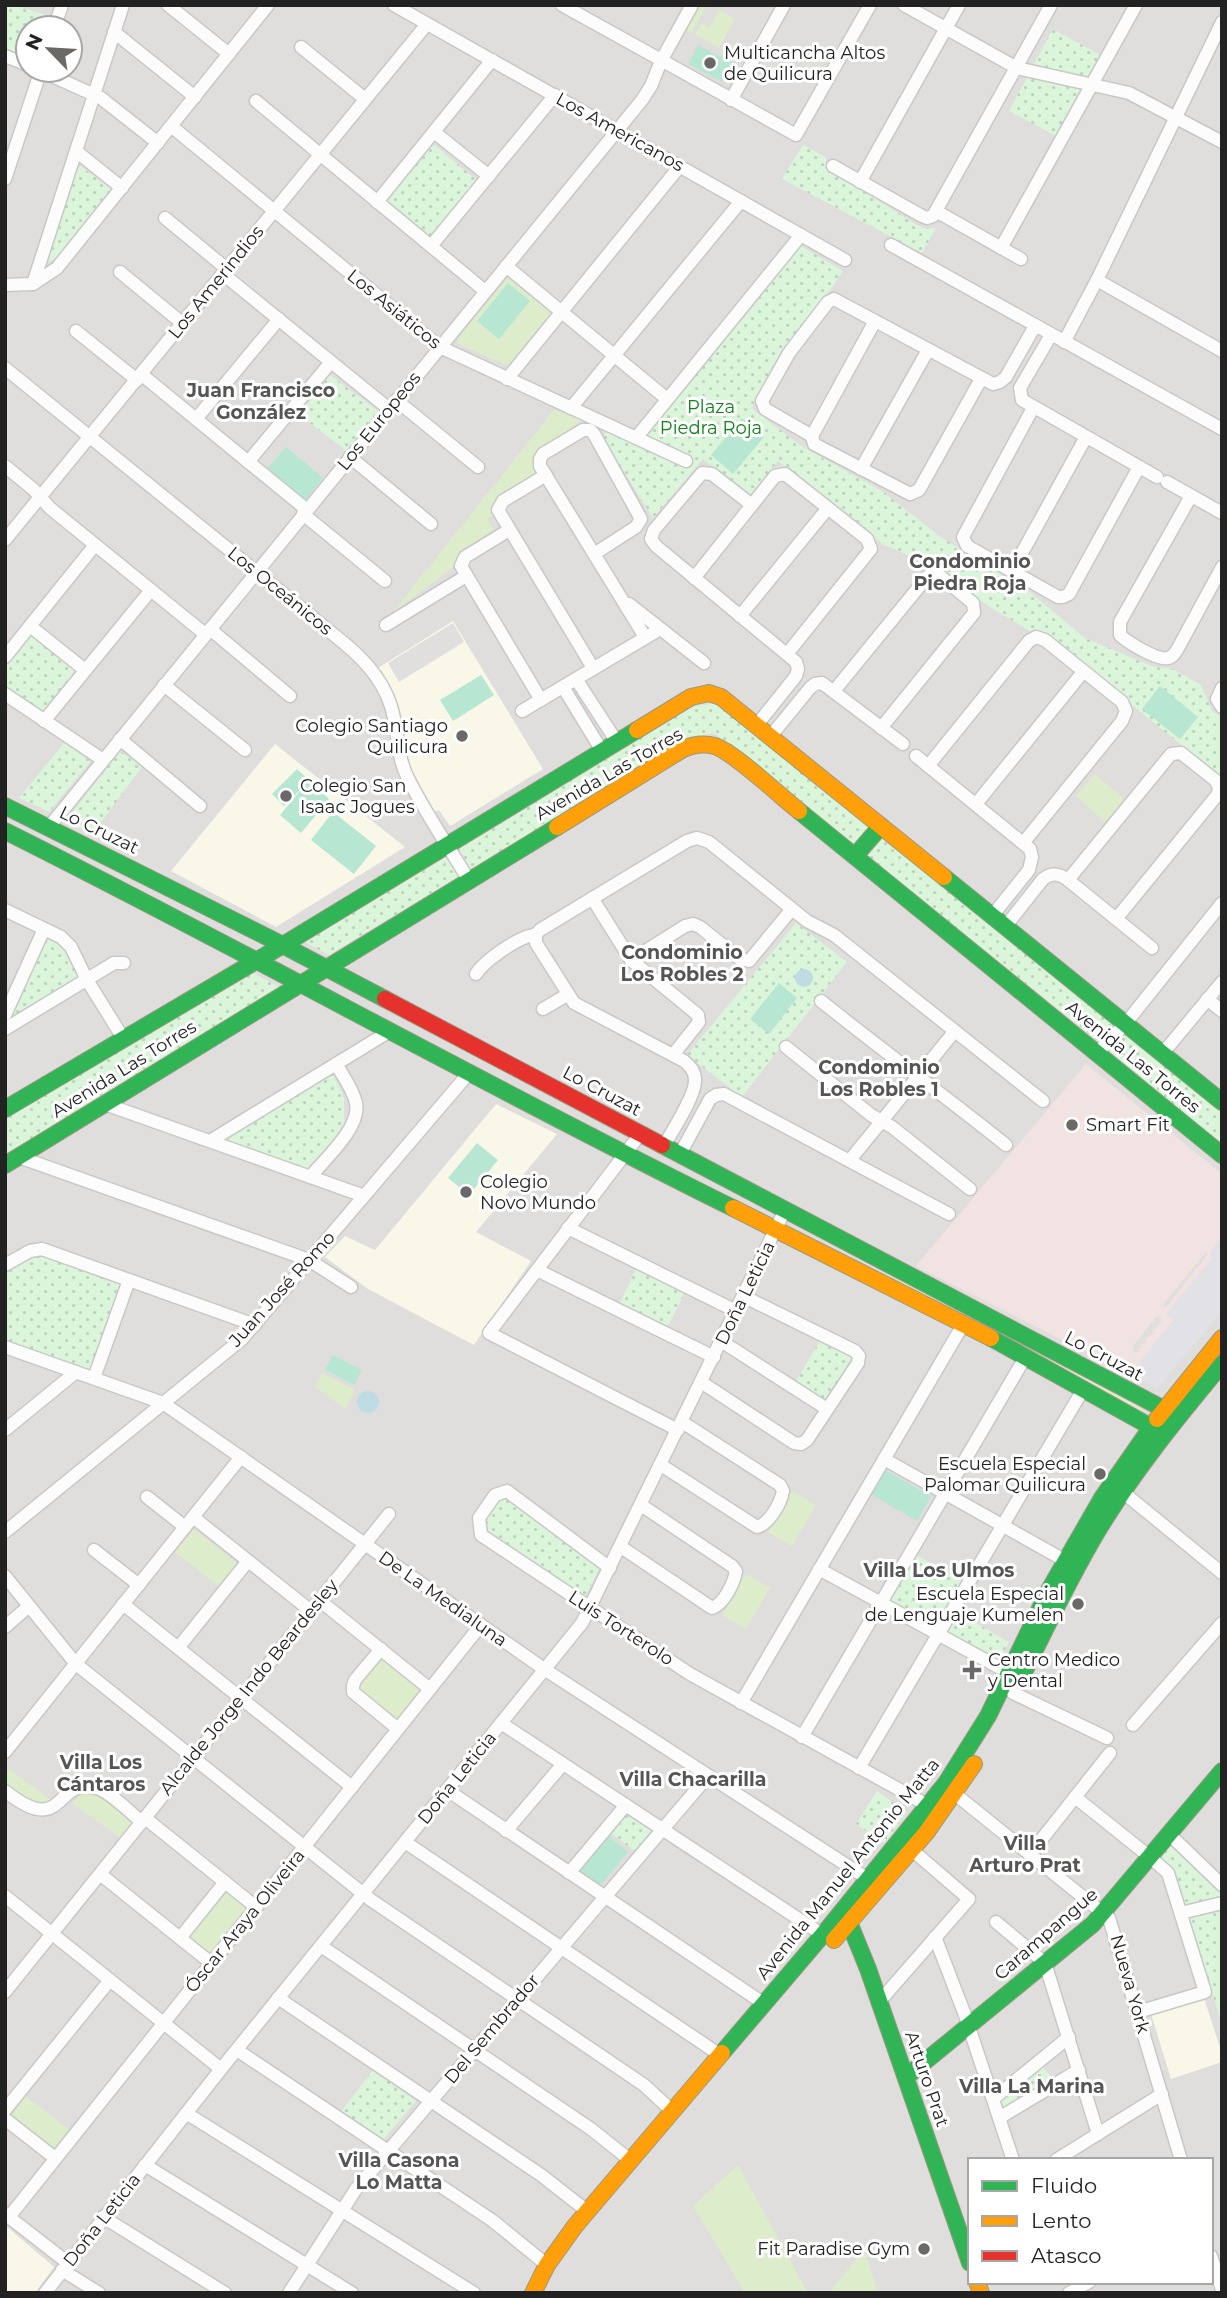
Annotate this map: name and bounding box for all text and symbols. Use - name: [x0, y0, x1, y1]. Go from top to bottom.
- north arrow: [14, 14, 84, 84]
- text: N: [20, 30, 48, 54]
- place label: Multicancha Altos de Quilicura: [724, 42, 885, 85]
- marker: Multicancha Altos de Quilicura: [702, 55, 718, 71]
- street label: Los Americanos: [552, 88, 688, 176]
- street label: Los Amerindios: [164, 221, 269, 343]
- street label: Los Asiáticos: [343, 264, 446, 354]
- street label: Los Europeos: [332, 367, 426, 475]
- district label: Juan Francisco González: [186, 379, 335, 424]
- park label: Plaza Piedra Roja: [660, 396, 762, 439]
- street label: Los Oceánicos: [223, 542, 337, 640]
- district label: Condominio Piedra Roja: [909, 550, 1031, 595]
- place label: Colegio Santiago Quilicura: [295, 715, 448, 758]
- street label: Avenida Las Torres: [531, 723, 687, 825]
- marker: Colegio Santiago Quilicura: [454, 728, 470, 744]
- place label: Colegio San Isaac Jogues: [300, 775, 415, 818]
- marker: Colegio San Isaac Jogues: [278, 788, 294, 804]
- street label: Lo Cruzat: [56, 801, 142, 859]
- district label: Condominio Los Robles 2: [620, 941, 744, 986]
- street label: Avenida Las Torres: [1061, 996, 1205, 1118]
- street label: Avenida Las Torres: [48, 1015, 201, 1122]
- district label: Condominio Los Robles 1: [818, 1056, 940, 1101]
- street label: Lo Cruzat: [559, 1061, 645, 1121]
- place label: Smart Fit: [1086, 1114, 1170, 1136]
- marker: Smart Fit: [1064, 1117, 1080, 1133]
- place label: Colegio Novo Mundo: [480, 1171, 596, 1214]
- marker: Colegio Novo Mundo: [458, 1184, 474, 1200]
- street label: Juan José Romo: [224, 1227, 340, 1352]
- street label: Doña Leticia: [710, 1238, 780, 1348]
- street label: Lo Cruzat: [1061, 1326, 1147, 1386]
- place label: Escuela Especial Palomar Quilicura: [924, 1453, 1086, 1496]
- marker: Escuela Especial Palomar Quilicura: [1092, 1466, 1108, 1482]
- street label: De La Medialuna: [374, 1546, 512, 1652]
- district label: Villa Los Ulmos: [863, 1559, 1014, 1582]
- street label: Alcalde Jorge Indo Beardesley: [155, 1575, 343, 1799]
- place label: Escuela Especial de Lenguaje Kumelen: [865, 1583, 1064, 1626]
- street label: Luis Torterolo: [564, 1586, 678, 1670]
- marker: Escuela Especial de Lenguaje Kumelen: [1070, 1596, 1086, 1612]
- place label: Centro Medico y Dental: [987, 1649, 1120, 1692]
- marker: Centro Medico y Dental: [962, 1660, 982, 1680]
- street label: Doña Leticia: [413, 1727, 501, 1829]
- district label: Villa Los Cántaros: [57, 1751, 145, 1796]
- street label: Avenida Manuel Antonio Matta: [752, 1754, 944, 1984]
- district label: Villa Chacarilla: [619, 1768, 766, 1791]
- district label: Villa Arturo Prat: [968, 1832, 1081, 1877]
- street label: Óscar Araya Oliveira: [180, 1845, 310, 1997]
- street label: Carampangue: [990, 1883, 1102, 1985]
- street label: Nueva York: [1105, 1932, 1155, 2036]
- street label: Del Sembrador: [440, 1970, 544, 2088]
- street label: Arturo Prat: [900, 2028, 954, 2130]
- district label: Villa La Marina: [958, 2075, 1105, 2098]
- district label: Villa Casona Lo Matta: [337, 2149, 460, 2194]
- legend: [968, 2158, 1213, 2284]
- street label: Doña Leticia: [59, 2169, 145, 2271]
- text: Fluido: [1031, 2173, 1097, 2198]
- text: Lento: [1031, 2208, 1091, 2233]
- place label: Fit Paradise Gym: [757, 2238, 910, 2260]
- marker: Fit Paradise Gym: [916, 2241, 932, 2257]
- text: Atasco: [1031, 2243, 1102, 2268]

